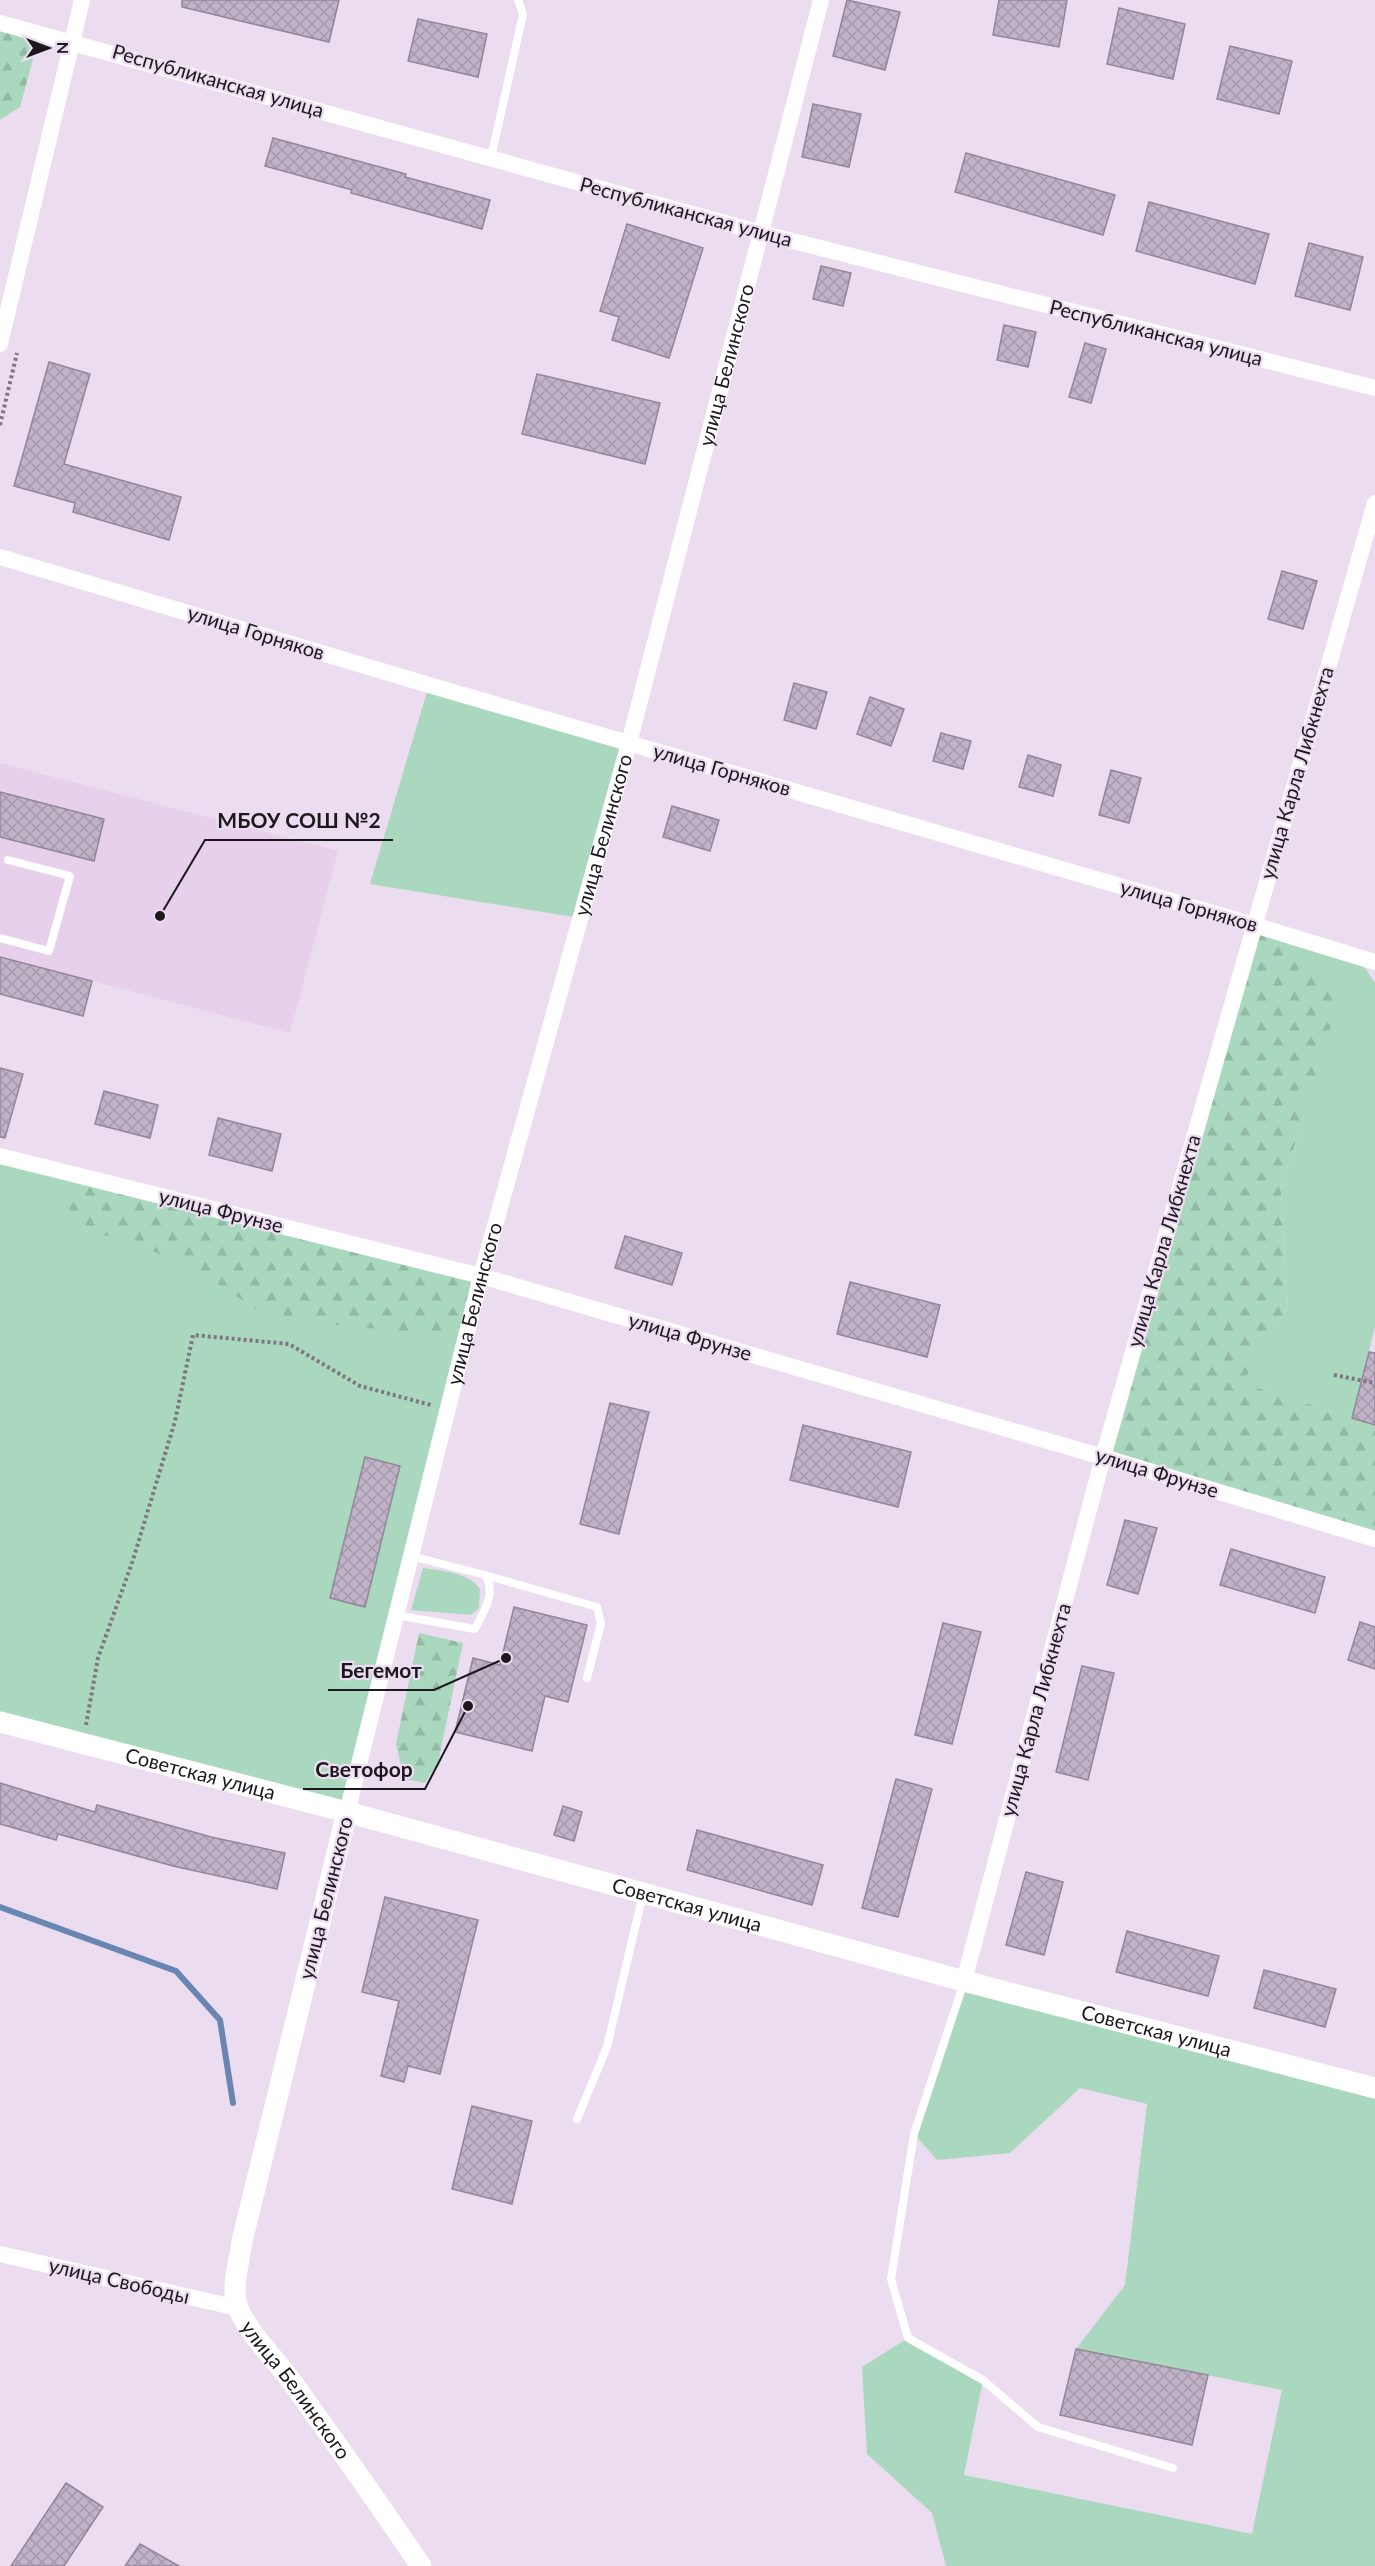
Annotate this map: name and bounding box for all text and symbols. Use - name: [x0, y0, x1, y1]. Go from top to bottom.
- north arrow: [18, 18, 78, 78]
- street label: Республиканская улица: [110, 38, 327, 122]
- text: N: [54, 42, 73, 54]
- street label: Республиканская улица: [577, 171, 795, 251]
- street label: улица Белинского: [693, 281, 758, 449]
- street label: Республиканская улица: [1047, 294, 1265, 370]
- street label: улица Горняков: [185, 600, 328, 664]
- street label: улица Карла Либкнехта: [1254, 664, 1338, 882]
- street label: улица Горняков: [651, 738, 794, 800]
- street label: улица Белинского: [569, 751, 636, 919]
- callout: МБОУ СОШ №2: [205, 801, 393, 840]
- text: МБОУ СОШ №2: [217, 807, 381, 832]
- street label: улица Горняков: [1118, 874, 1261, 936]
- street label: улица Карла Либкнехта: [1121, 1132, 1205, 1350]
- street label: улица Фрунзе: [157, 1183, 286, 1237]
- street label: улица Белинского: [441, 1219, 506, 1387]
- street label: улица Фрунзе: [626, 1307, 755, 1365]
- street label: улица Фрунзе: [1093, 1442, 1222, 1502]
- street label: улица Карла Либкнехта: [995, 1600, 1075, 1819]
- callout: Бегемот: [328, 1651, 434, 1690]
- text: Бегемот: [340, 1657, 422, 1682]
- street label: Советская улица: [123, 1742, 278, 1804]
- callout: Светофор: [303, 1750, 425, 1789]
- text: Светофор: [315, 1756, 413, 1781]
- street label: улица Белинского: [293, 1814, 357, 1982]
- street label: Советская улица: [610, 1872, 765, 1936]
- street label: Советская улица: [1079, 1999, 1234, 2061]
- street label: улица Свободы: [46, 2252, 192, 2308]
- street label: улица Белинского: [237, 2316, 356, 2463]

